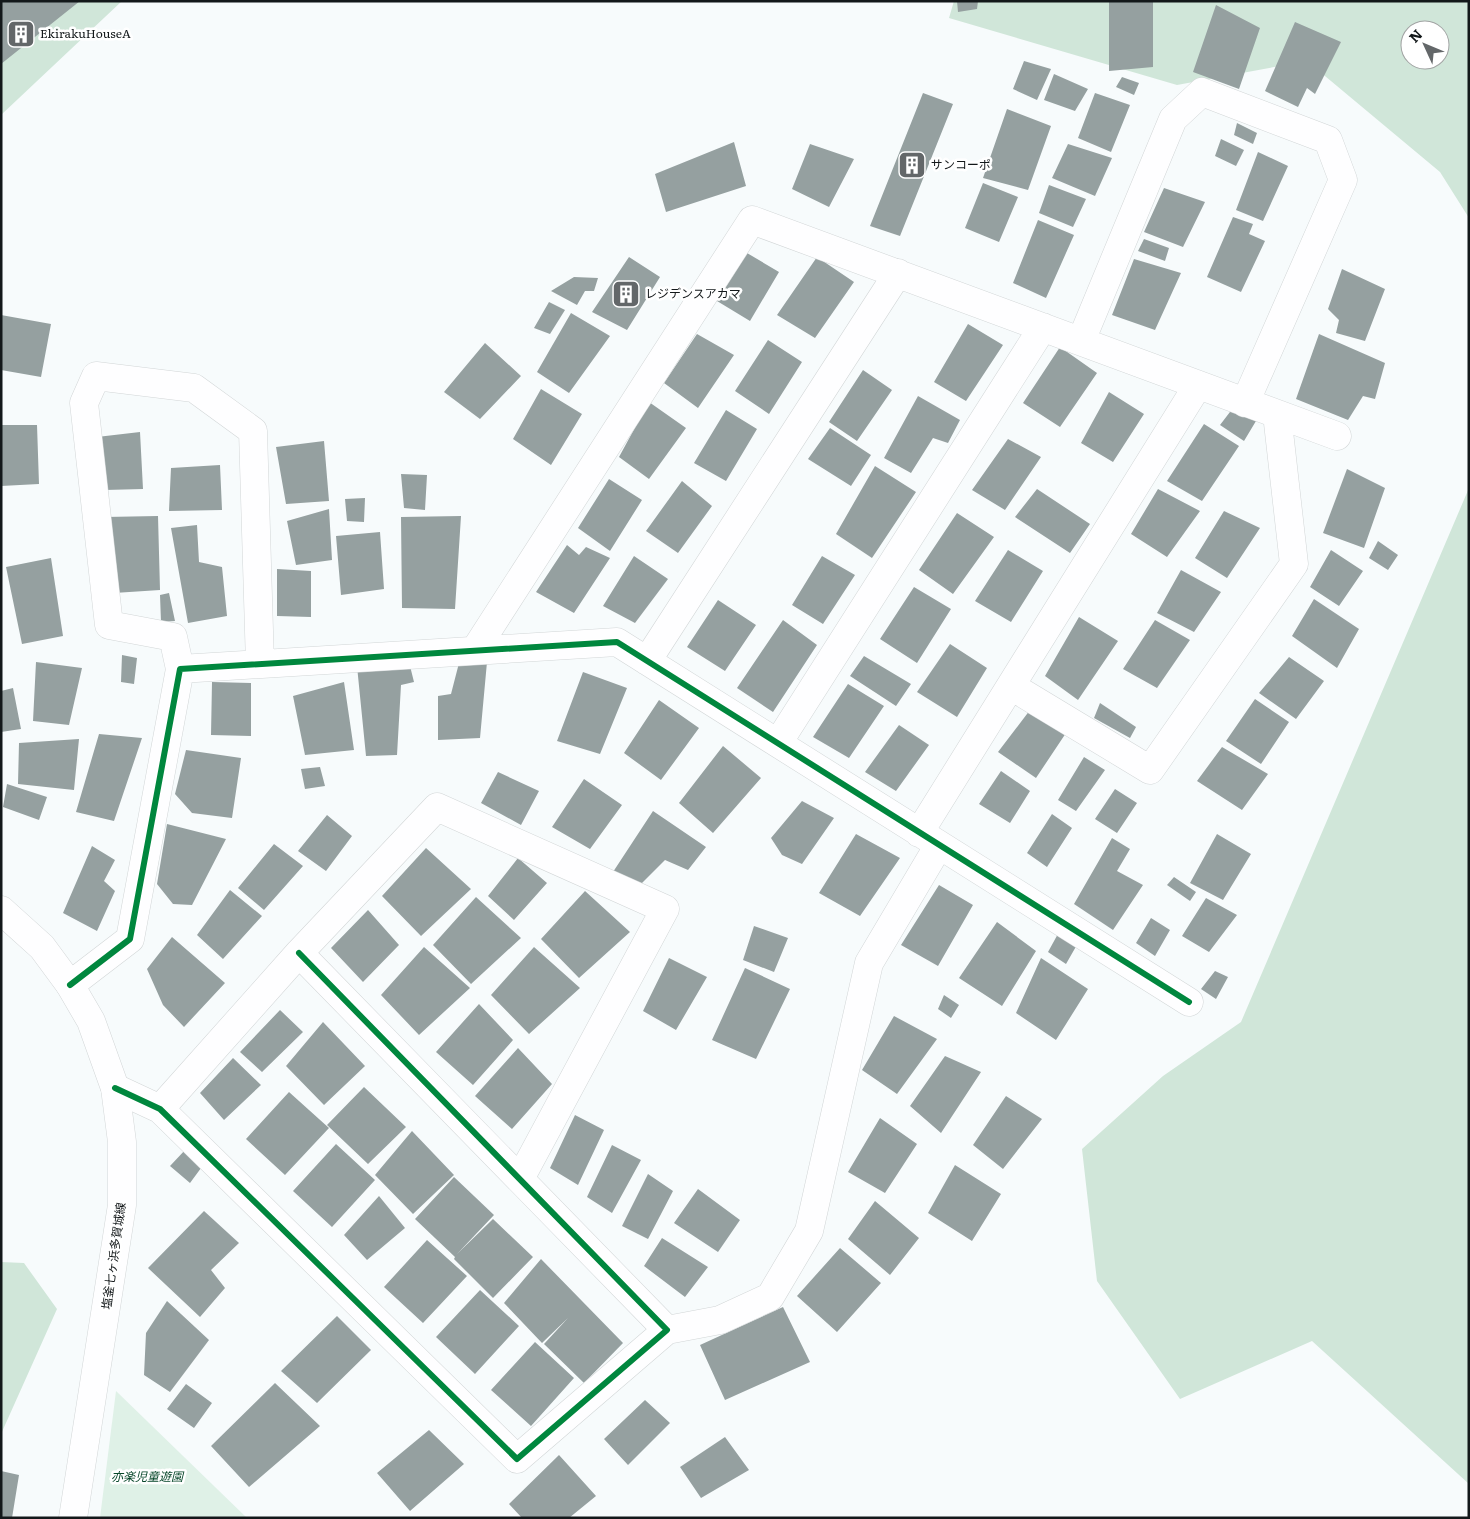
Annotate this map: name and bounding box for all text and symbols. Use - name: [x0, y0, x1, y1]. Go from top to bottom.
- building icon: EkirakuHouseA: [6, 19, 36, 49]
- north arrow: [1400, 20, 1450, 70]
- place label: EkirakuHouseA: [40, 24, 131, 42]
- text: N: [1404, 24, 1426, 46]
- building icon: サンコーポ: [897, 150, 927, 180]
- place label: サンコーポ: [931, 155, 991, 173]
- building icon: レジデンスアカマ: [611, 279, 641, 309]
- place label: レジデンスアカマ: [645, 284, 741, 302]
- street label: 塩釜七ヶ浜多賀城線: [97, 1201, 129, 1311]
- park label: 亦楽児童遊園: [111, 1467, 185, 1485]

